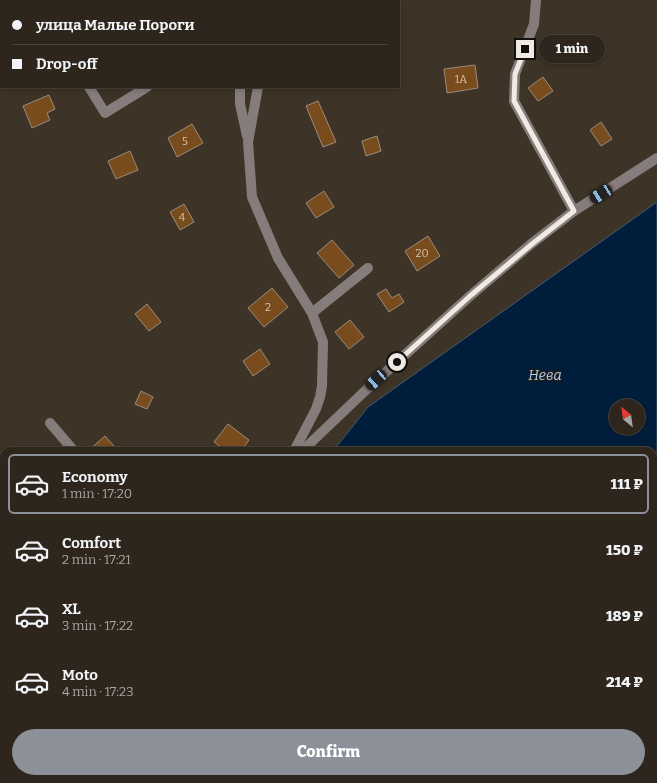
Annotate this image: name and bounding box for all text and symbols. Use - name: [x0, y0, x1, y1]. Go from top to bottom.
- text: улица Малые Пороги: [36, 16, 195, 34]
- callout: 1 min: [539, 35, 605, 63]
- route end: [516, 40, 534, 58]
- text: 1 min: [555, 41, 589, 56]
- text: Drop-off: [36, 55, 97, 73]
- house number: 1А: [455, 73, 467, 86]
- house number: 5: [182, 135, 188, 148]
- car: [588, 183, 614, 205]
- house number: 4: [179, 211, 186, 224]
- house number: 20: [415, 247, 429, 260]
- house number: 2: [265, 301, 271, 314]
- route start: [388, 353, 406, 371]
- water label: Нева: [528, 367, 562, 384]
- car: [363, 368, 389, 392]
- north arrow: [609, 399, 645, 435]
- map controls: [609, 399, 645, 435]
- icon: car: [14, 466, 50, 502]
- text: Economy: [62, 468, 128, 486]
- text: 111 ₽: [611, 475, 643, 493]
- text: 1 min · 17:20: [62, 486, 132, 501]
- icon: car: [14, 532, 50, 568]
- text: Comfort: [62, 534, 121, 552]
- text: 150 ₽: [606, 541, 643, 559]
- text: 2 min · 17:21: [62, 552, 131, 567]
- icon: car: [14, 598, 50, 634]
- text: XL: [62, 600, 81, 618]
- text: 189 ₽: [606, 607, 643, 625]
- text: 3 min · 17:22: [62, 618, 133, 633]
- icon: car: [14, 664, 50, 700]
- text: Moto: [62, 666, 98, 684]
- text: 214 ₽: [606, 673, 643, 691]
- text: 4 min · 17:23: [62, 684, 134, 699]
- button: Confirm: [12, 729, 645, 775]

